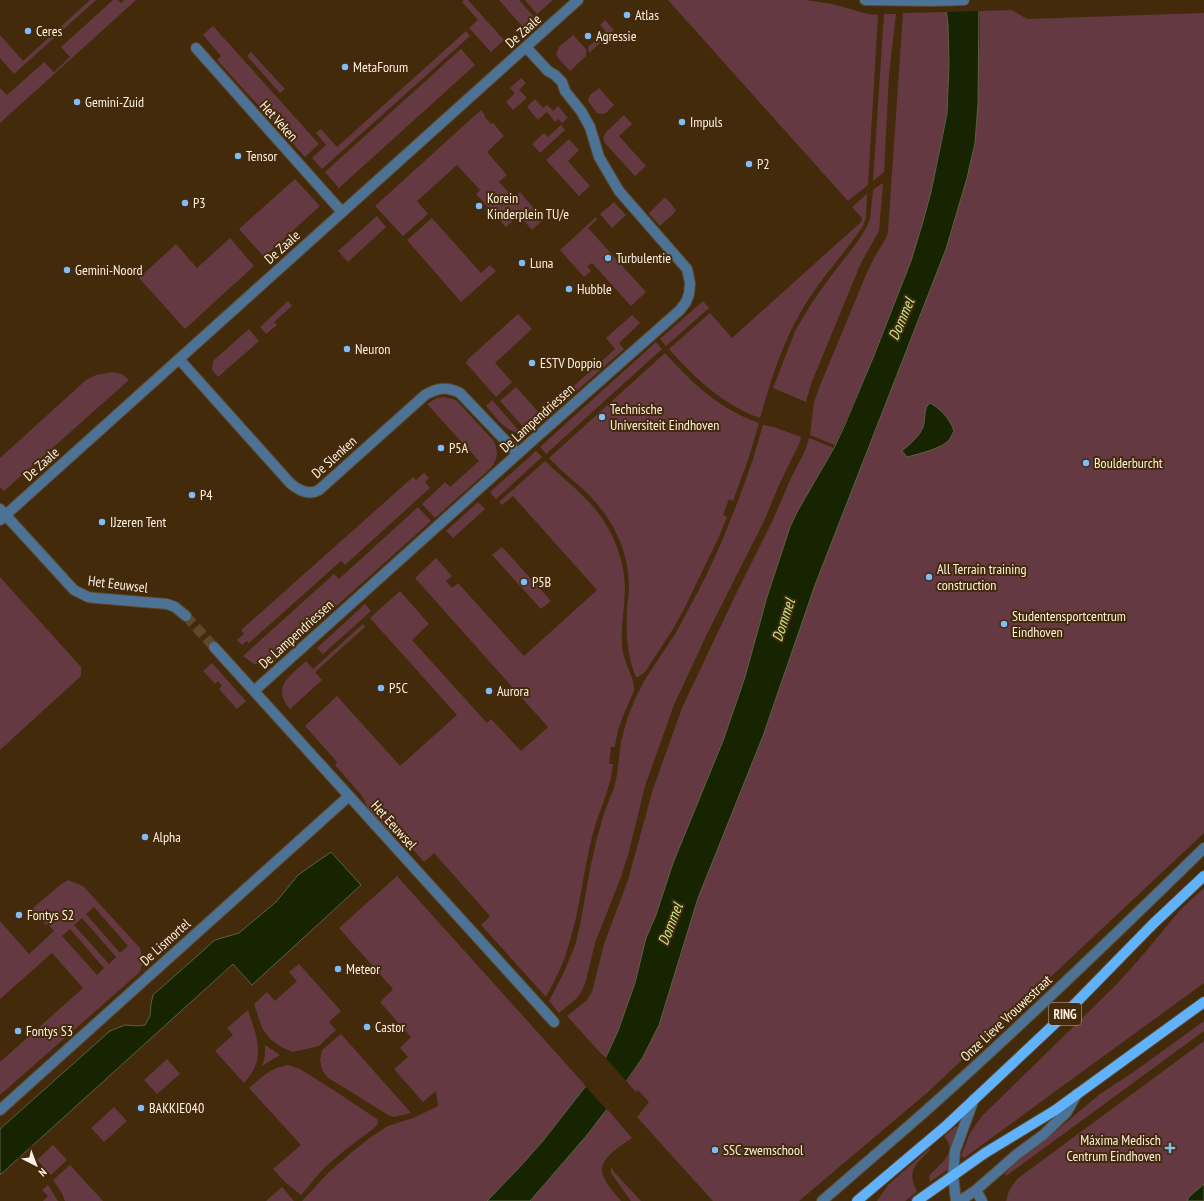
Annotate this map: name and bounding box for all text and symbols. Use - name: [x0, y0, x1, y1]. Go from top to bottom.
- place label: Atlas: [635, 6, 659, 24]
- street label: De Zaale: [501, 10, 545, 52]
- marker: Atlas: [622, 10, 632, 20]
- place label: Ceres: [36, 22, 62, 40]
- marker: Ceres: [23, 26, 33, 36]
- place label: Agressie: [596, 27, 637, 45]
- marker: Agressie: [583, 31, 593, 41]
- place label: MetaForum: [353, 58, 408, 76]
- marker: MetaForum: [340, 62, 350, 72]
- place label: Gemini-Zuid: [85, 93, 144, 111]
- marker: Gemini-Zuid: [72, 97, 82, 107]
- street label: Het Veken: [256, 97, 302, 145]
- place label: Impuls: [690, 113, 723, 131]
- marker: Impuls: [677, 117, 687, 127]
- place label: Tensor: [246, 147, 278, 165]
- marker: Tensor: [233, 151, 243, 161]
- place label: P2: [757, 155, 770, 173]
- marker: P2: [744, 159, 754, 169]
- place label: Korein Kinderplein TU/e: [487, 189, 569, 223]
- place label: P3: [193, 194, 206, 212]
- marker: P3: [180, 198, 190, 208]
- marker: Korein Kinderplein TU/e: [474, 201, 484, 211]
- street label: De Zaale: [260, 226, 304, 268]
- place label: Turbulentie: [616, 249, 671, 267]
- marker: Turbulentie: [603, 253, 613, 263]
- place label: Luna: [530, 254, 553, 272]
- marker: Luna: [517, 258, 527, 268]
- place label: Gemini-Noord: [75, 261, 143, 279]
- marker: Gemini-Noord: [62, 265, 72, 275]
- place label: Hubble: [577, 280, 612, 298]
- marker: Hubble: [564, 284, 574, 294]
- water label: Dommel: [884, 294, 919, 343]
- place label: Neuron: [355, 340, 390, 358]
- marker: Neuron: [342, 344, 352, 354]
- place label: ESTV Doppio: [540, 354, 602, 372]
- marker: ESTV Doppio: [527, 358, 537, 368]
- street label: De Lampendriessen: [496, 380, 578, 456]
- place label: Technische Universiteit Eindhoven: [610, 400, 719, 434]
- marker: Technische Universiteit Eindhoven: [597, 412, 607, 422]
- street label: De Slenken: [308, 432, 360, 482]
- place label: P5A: [449, 439, 469, 457]
- street label: De Zaale: [19, 443, 63, 485]
- marker: P5A: [436, 443, 446, 453]
- place label: Boulderburcht: [1094, 454, 1163, 472]
- marker: Boulderburcht: [1081, 458, 1091, 468]
- place label: P4: [200, 486, 213, 504]
- marker: P4: [187, 490, 197, 500]
- place label: IJzeren Tent: [110, 513, 166, 531]
- marker: IJzeren Tent: [97, 517, 107, 527]
- place label: All Terrain training construction: [937, 560, 1026, 594]
- street label: Het Eeuwsel: [87, 571, 150, 597]
- marker: All Terrain training construction: [924, 572, 934, 582]
- place label: P5B: [532, 573, 551, 591]
- marker: P5B: [519, 577, 529, 587]
- water label: Dommel: [767, 595, 799, 644]
- street label: De Lampendriessen: [255, 596, 337, 672]
- place label: Studentensportcentrum Eindhoven: [1012, 607, 1126, 641]
- marker: Studentensportcentrum Eindhoven: [999, 619, 1009, 629]
- place label: P5C: [389, 679, 409, 697]
- place label: Aurora: [497, 682, 529, 700]
- marker: P5C: [376, 683, 386, 693]
- marker: Aurora: [484, 686, 494, 696]
- street label: Het Eeuwsel: [367, 797, 421, 854]
- place label: Alpha: [153, 828, 181, 846]
- marker: Alpha: [140, 832, 150, 842]
- water label: Dommel: [653, 899, 687, 948]
- place label: Fontys S2: [27, 906, 74, 924]
- marker: Fontys S2: [14, 910, 24, 920]
- street label: De Lismortel: [136, 914, 195, 969]
- place label: Meteor: [346, 960, 380, 978]
- marker: Meteor: [333, 964, 343, 974]
- street label: Onze Lieve Vrouwestraat: [956, 971, 1056, 1065]
- road number: RING: [1049, 1003, 1081, 1025]
- place label: Castor: [375, 1018, 405, 1036]
- place label: Fontys S3: [26, 1022, 73, 1040]
- marker: Castor: [362, 1022, 372, 1032]
- marker: Fontys S3: [13, 1026, 23, 1036]
- place label: BAKKIE040: [149, 1099, 204, 1117]
- marker: BAKKIE040: [136, 1103, 146, 1113]
- place label: Máxima Medisch Centrum Eindhoven: [1067, 1131, 1161, 1165]
- place label: SSC zwemschool: [723, 1141, 804, 1159]
- marker: Máxima Medisch Centrum Eindhoven: [1164, 1142, 1176, 1154]
- north arrow: [16, 1145, 56, 1185]
- marker: SSC zwemschool: [710, 1145, 720, 1155]
- text: N: [36, 1165, 50, 1180]

